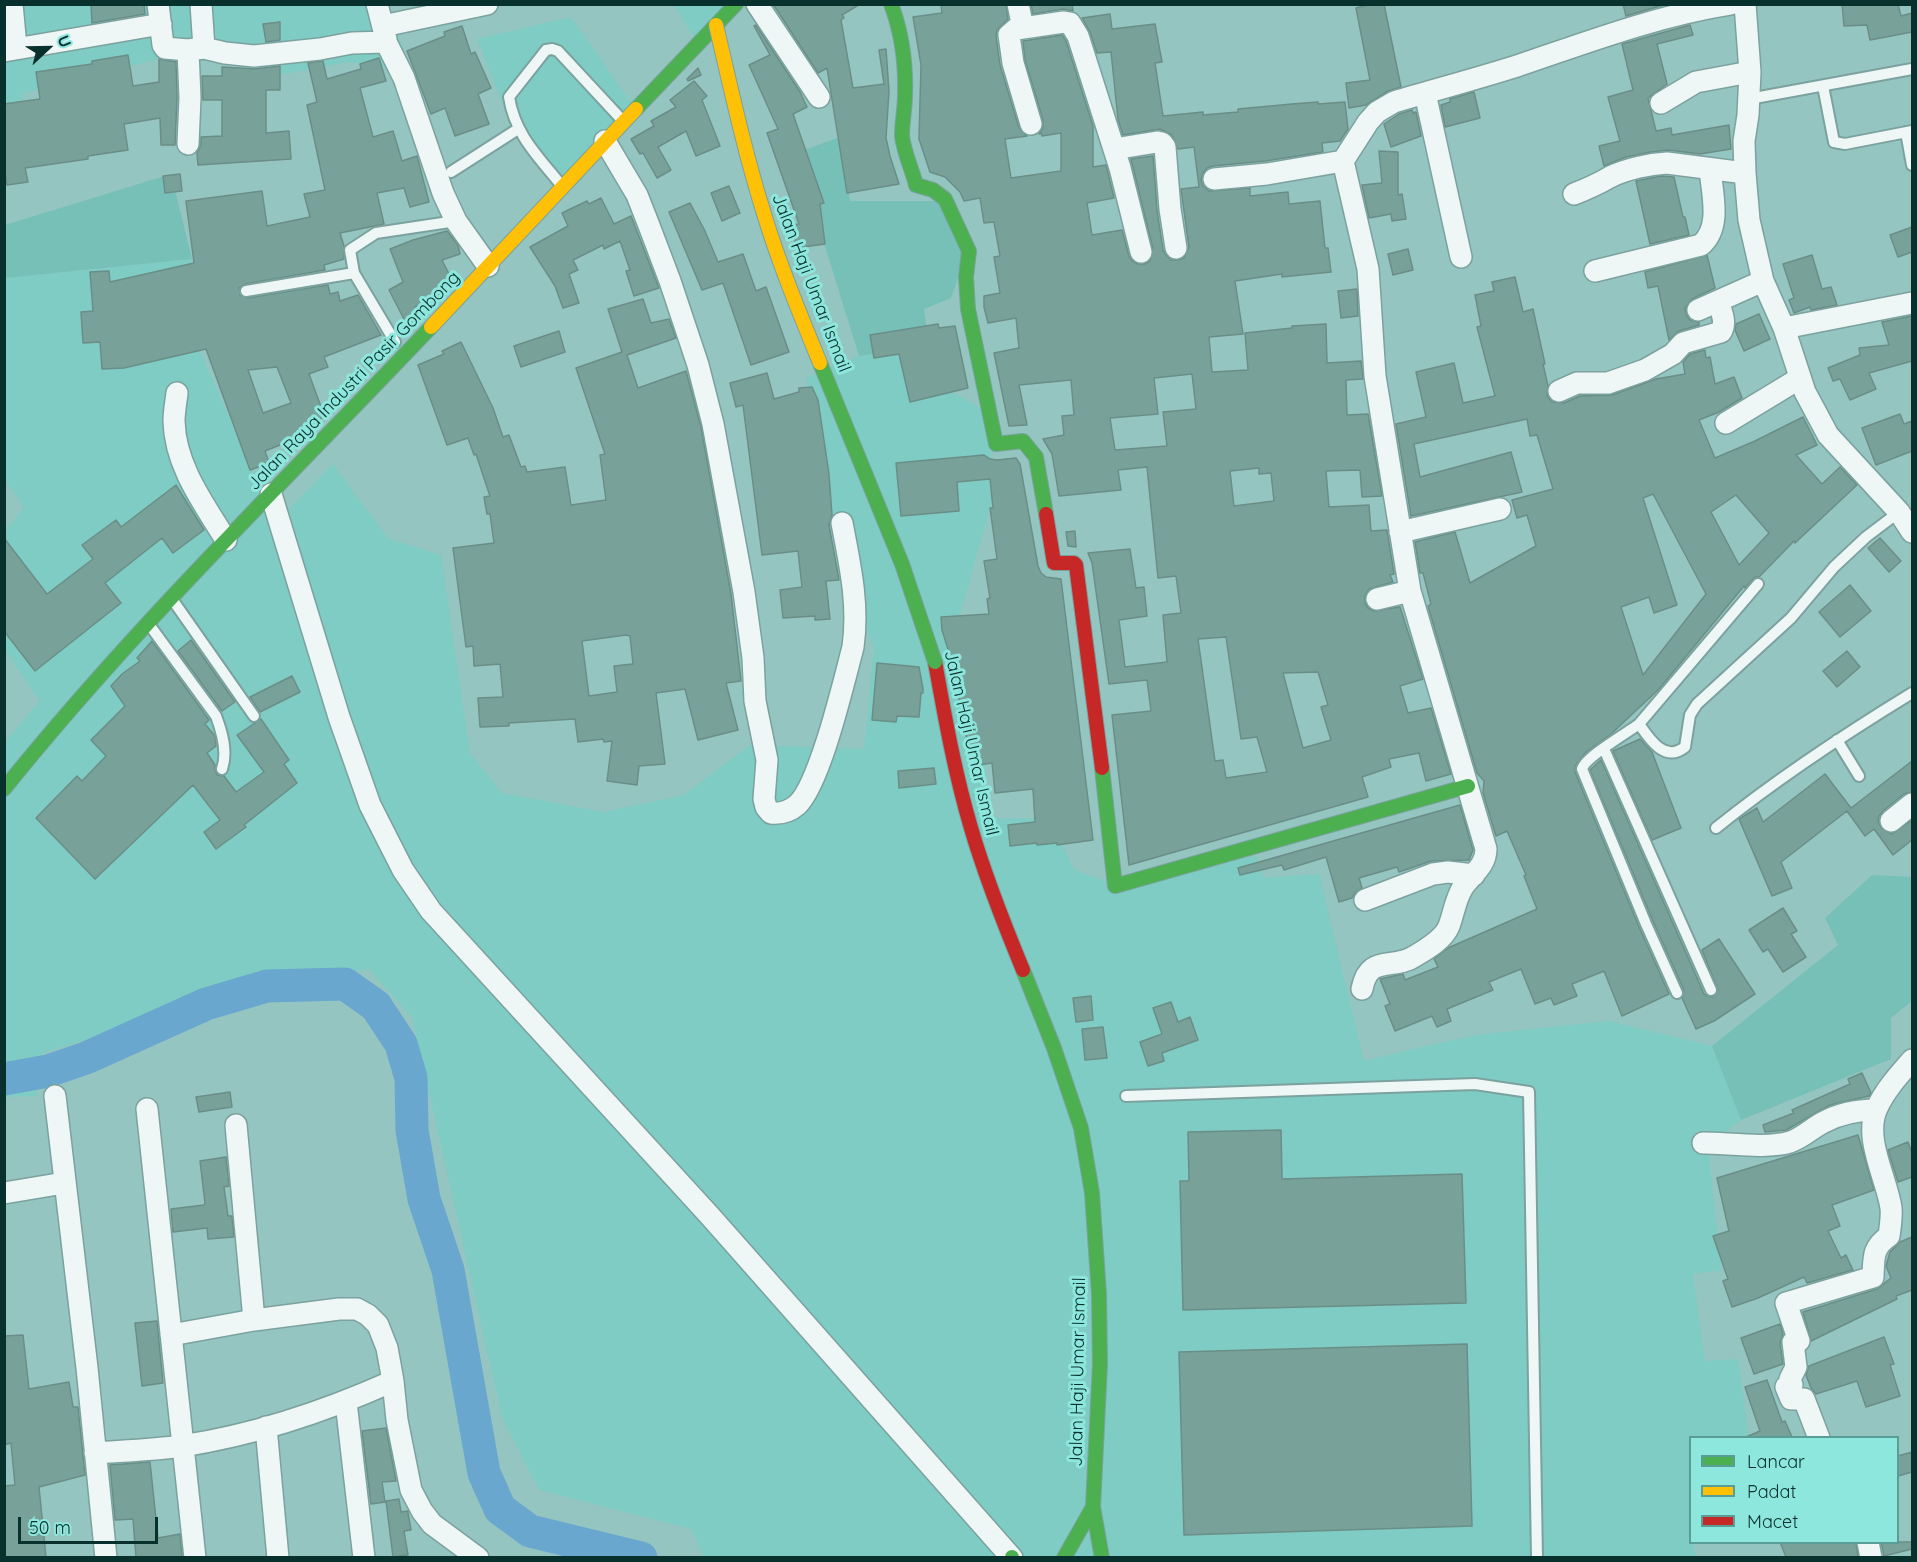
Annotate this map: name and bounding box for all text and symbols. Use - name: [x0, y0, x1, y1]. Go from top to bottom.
- north arrow: [18, 18, 78, 78]
- text: U: [53, 32, 76, 50]
- street label: Jalan Haji Umar Ismail: [767, 191, 855, 375]
- street label: Jalan Raya Industri Pasir Gombong: [243, 267, 465, 495]
- street label: Jalan Haji Umar Ismail: [939, 648, 1003, 838]
- street label: Jalan Haji Umar Ismail: [1066, 1277, 1090, 1467]
- legend: [1689, 1436, 1899, 1544]
- text: Lancar: [1747, 1450, 1805, 1473]
- text: Padat: [1747, 1480, 1796, 1503]
- scale bar: [21, 1505, 160, 1543]
- text: Macet: [1747, 1510, 1798, 1533]
- text: 50 m: [29, 1516, 71, 1539]

